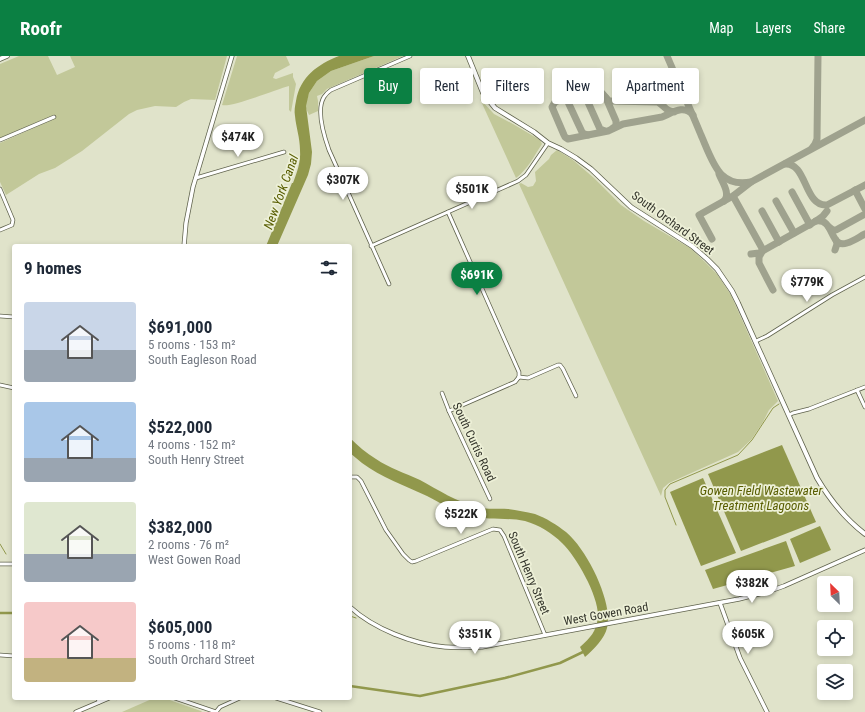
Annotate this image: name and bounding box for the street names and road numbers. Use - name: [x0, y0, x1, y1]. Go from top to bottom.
- street label: South Orchard Street: [629, 188, 717, 258]
- street label: South Curtis Road: [450, 400, 498, 484]
- street label: South Henry Street: [505, 529, 553, 617]
- street label: West Gowen Road: [563, 600, 649, 628]

